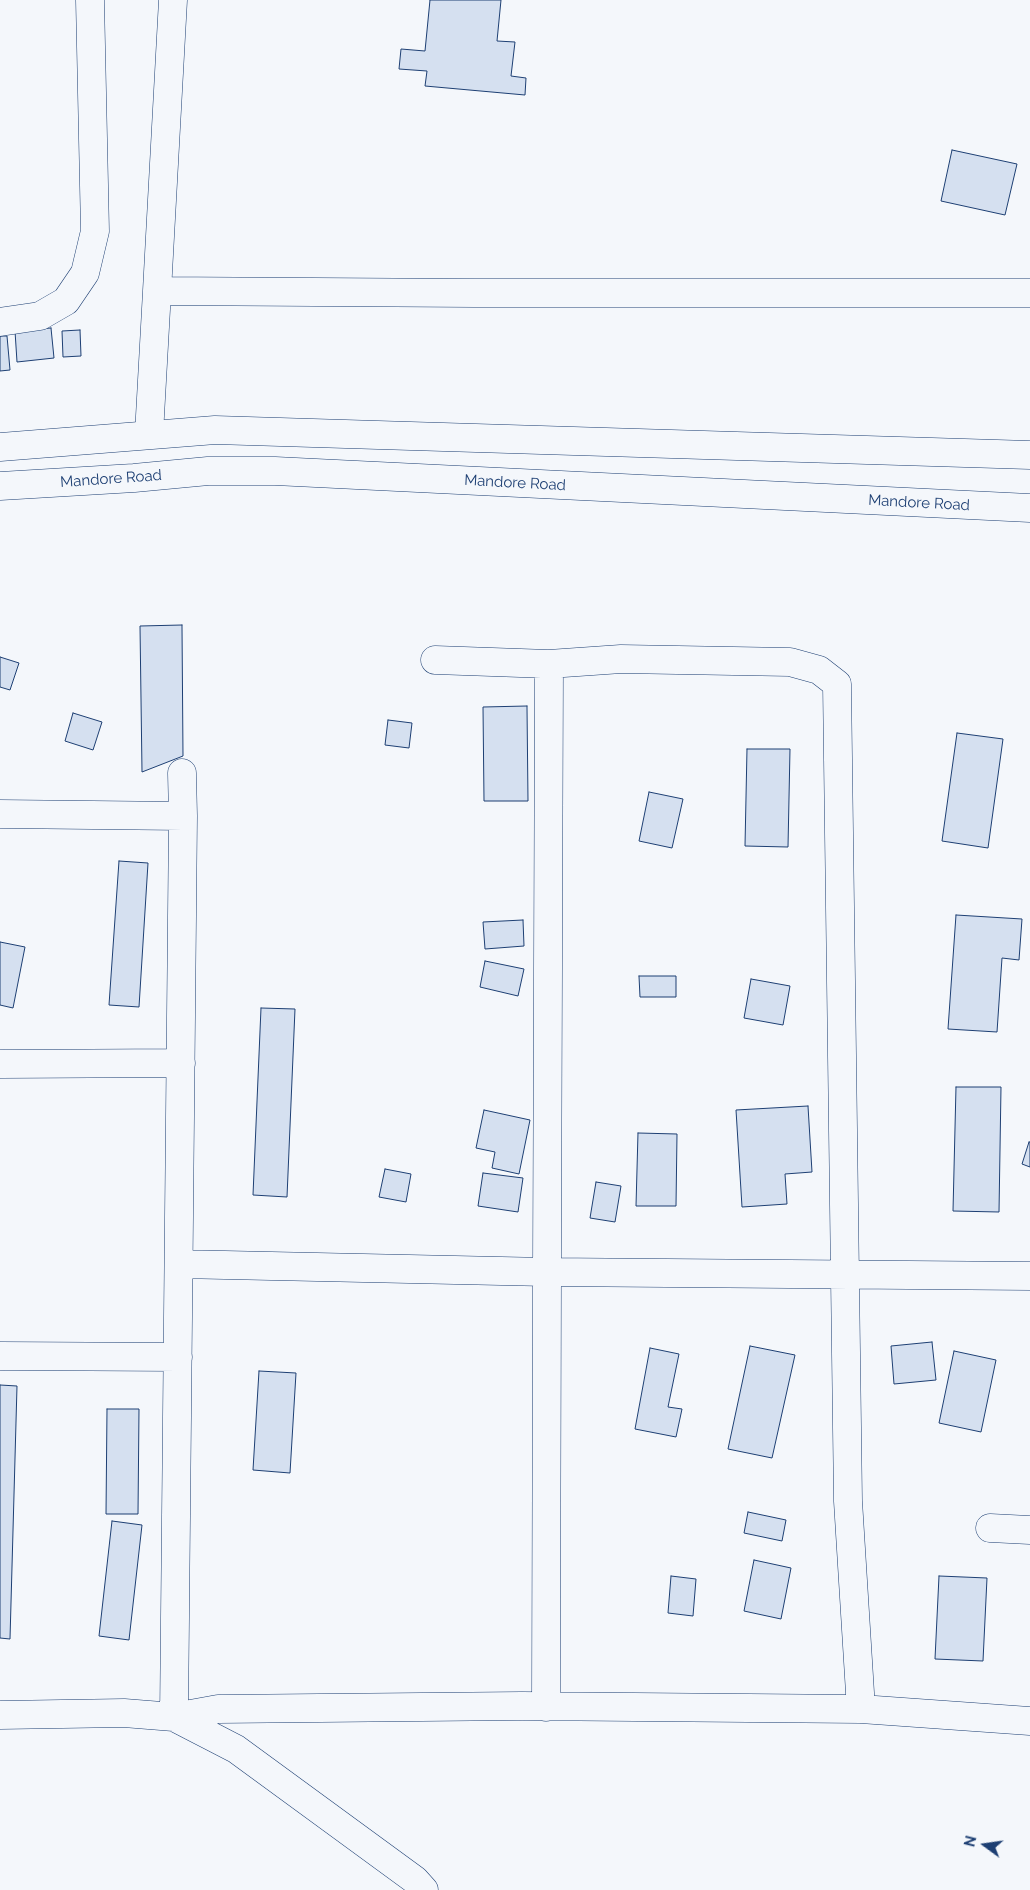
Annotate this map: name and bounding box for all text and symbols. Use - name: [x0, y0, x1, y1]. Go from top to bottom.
- street label: Mandore Road: [60, 466, 162, 492]
- street label: Mandore Road: [464, 471, 566, 495]
- street label: Mandore Road: [868, 491, 970, 515]
- north arrow: [960, 1820, 1010, 1870]
- text: N: [961, 1834, 980, 1848]

